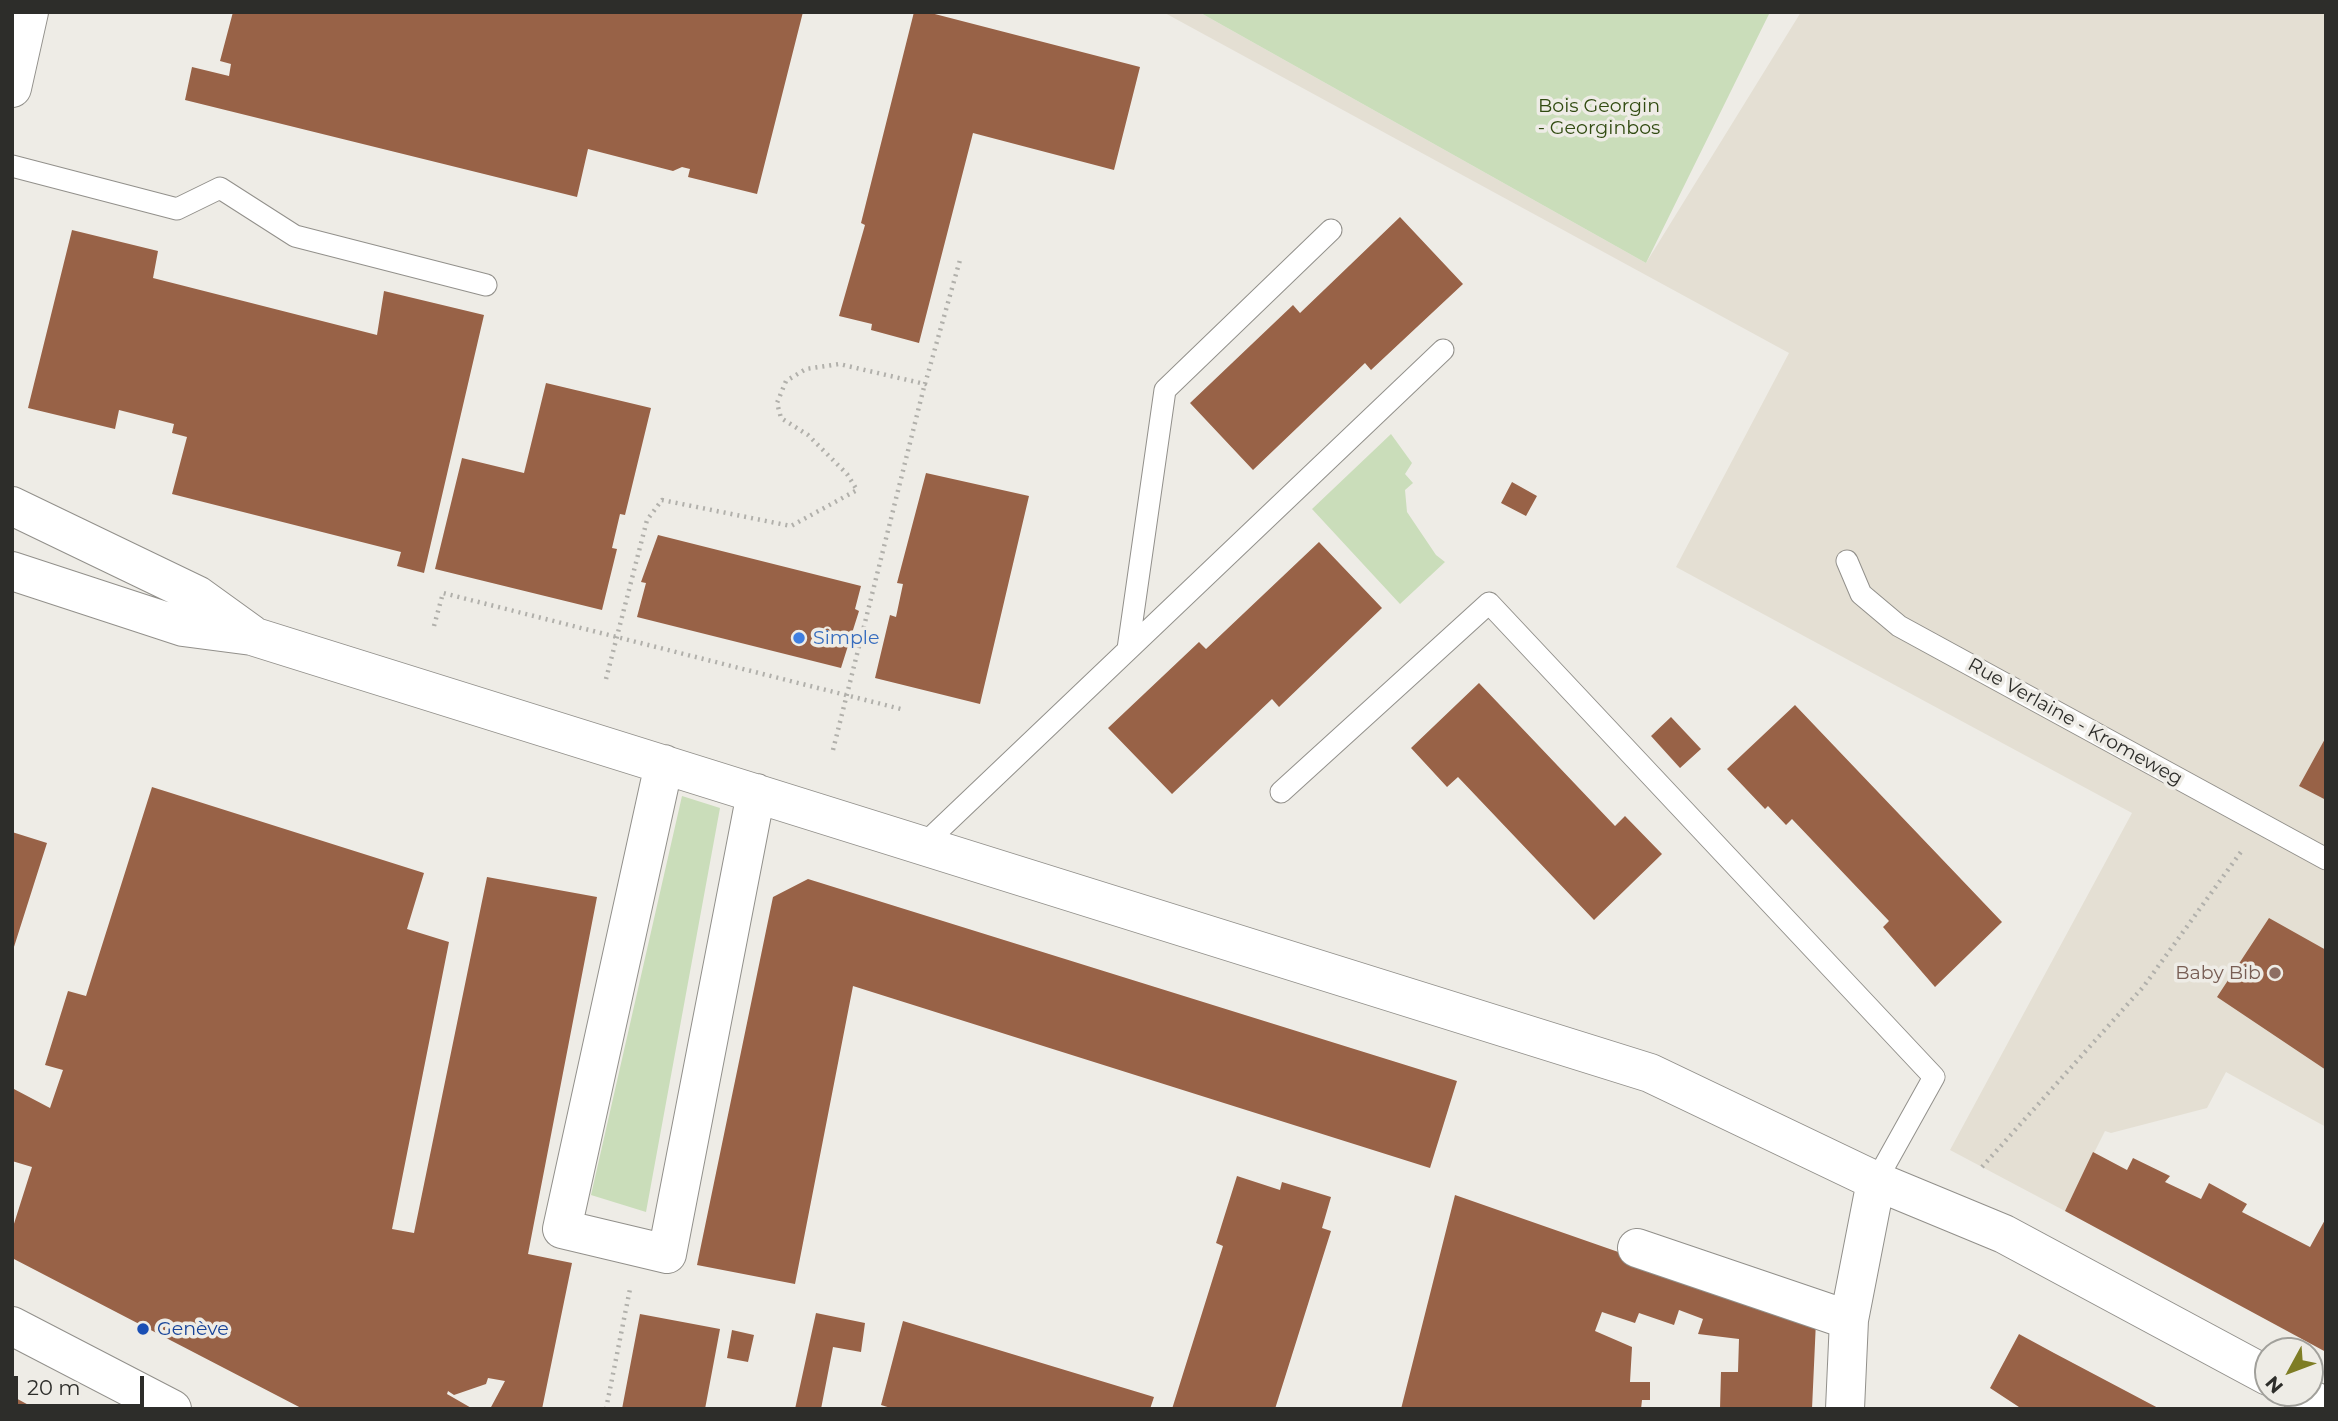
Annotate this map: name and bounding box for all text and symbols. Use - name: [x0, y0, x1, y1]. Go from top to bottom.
- park label: Bois Georgin - Georginbos: [1538, 95, 1660, 139]
- place label: Simple: [813, 627, 879, 649]
- marker: Simple: [791, 630, 807, 646]
- street label: Rue Verlaine - Kromeweg: [1964, 653, 2186, 791]
- place label: Baby Bib: [2175, 962, 2261, 984]
- marker: Baby Bib: [2267, 965, 2283, 981]
- place label: Genève: [157, 1318, 229, 1340]
- marker: Genève: [135, 1321, 151, 1337]
- north arrow: [2254, 1337, 2324, 1407]
- scale bar: [18, 1362, 147, 1406]
- text: N: [2261, 1371, 2288, 1398]
- text: 20 m: [27, 1375, 81, 1400]

